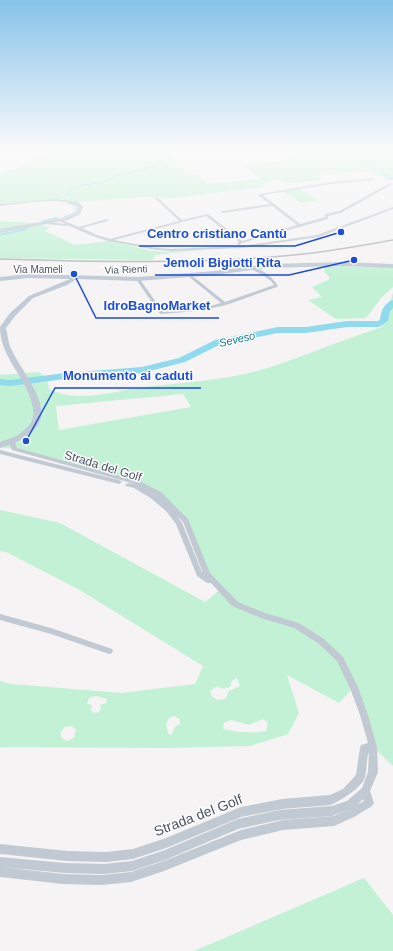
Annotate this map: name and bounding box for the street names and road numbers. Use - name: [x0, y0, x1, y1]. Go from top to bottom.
- street label: Via Rienti: [105, 263, 148, 276]
- street label: Via Mameli: [13, 264, 63, 275]
- street label: Strada del Golf: [63, 448, 144, 485]
- street label: Strada del Golf: [152, 791, 245, 839]

